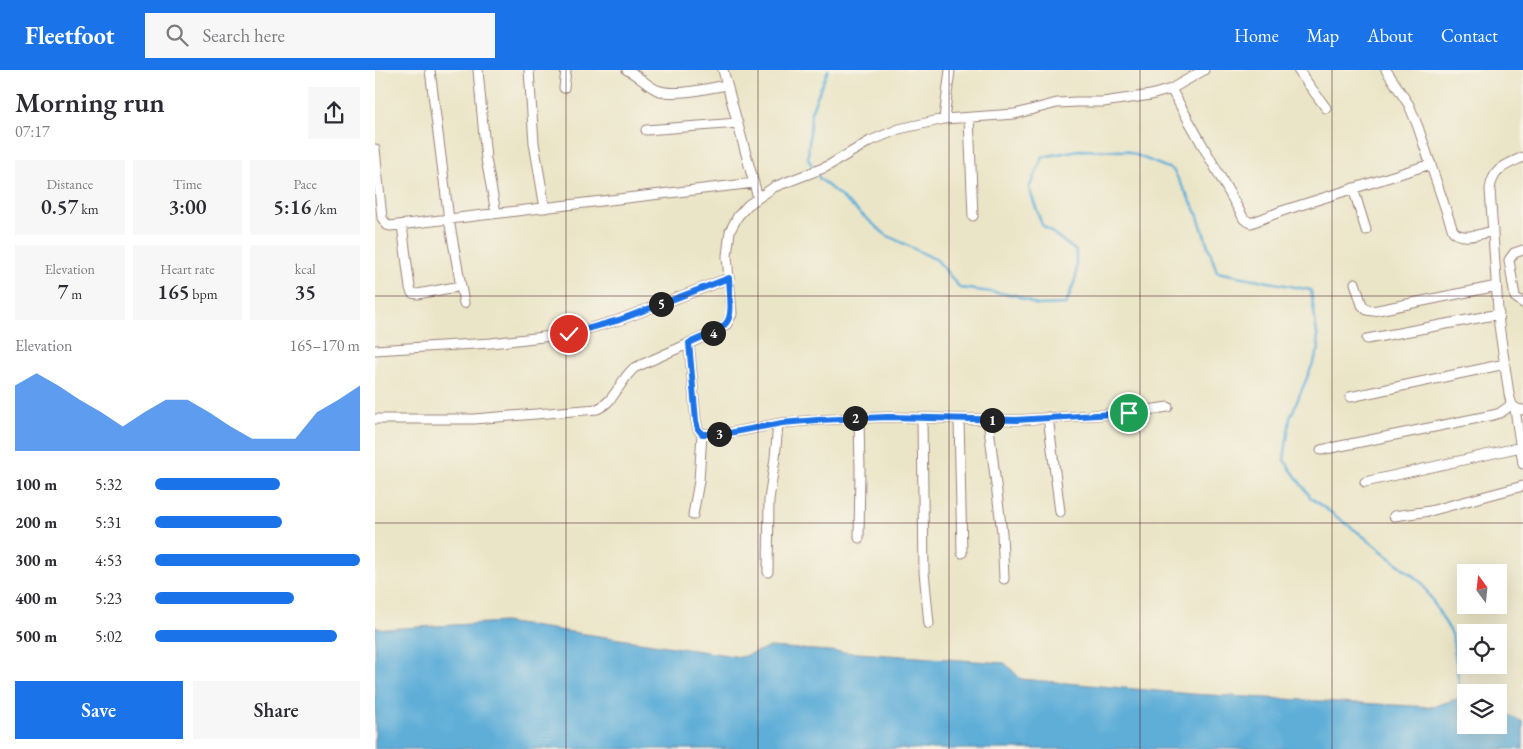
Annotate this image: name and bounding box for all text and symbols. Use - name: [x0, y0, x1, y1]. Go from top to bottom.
- search box: [145, 13, 495, 58]
- text: Fleetfoot: [25, 20, 115, 51]
- icon: search: [163, 21, 191, 49]
- text: Search here: [203, 23, 285, 48]
- text: Home: [1234, 24, 1279, 47]
- text: Map: [1307, 24, 1339, 47]
- text: About: [1367, 24, 1413, 47]
- text: Contact: [1441, 24, 1498, 47]
- text: Morning run: [15, 84, 165, 120]
- button: share: [308, 87, 360, 139]
- text: 07:17: [15, 121, 50, 142]
- text: Distance: [46, 175, 93, 193]
- text: Time: [173, 175, 202, 193]
- text: Pace: [293, 175, 317, 193]
- text: 0.57: [41, 193, 78, 220]
- text: 3:00: [168, 193, 207, 220]
- text: 5:16: [273, 193, 311, 220]
- text: km: [78, 200, 99, 218]
- text: /km: [311, 200, 337, 218]
- text: Elevation: [45, 260, 95, 278]
- text: Heart rate: [160, 260, 215, 278]
- text: kcal: [295, 260, 316, 278]
- text: 7: [58, 278, 68, 305]
- text: 165: [157, 278, 190, 305]
- text: 35: [294, 278, 316, 305]
- text: m: [68, 285, 82, 303]
- text: bpm: [190, 285, 218, 303]
- pin: 5: [649, 292, 673, 316]
- text: 5: [658, 295, 665, 313]
- pin: [548, 313, 590, 355]
- icon: check: [555, 320, 583, 348]
- pin: 4: [701, 320, 725, 346]
- text: 4: [710, 324, 717, 342]
- text: Elevation: [15, 335, 73, 356]
- text: 165–170 m: [289, 335, 360, 356]
- pin: [1108, 392, 1150, 434]
- icon: arrive: [1115, 399, 1143, 427]
- pin: 2: [843, 406, 867, 430]
- pin: 1: [979, 408, 1005, 432]
- text: 2: [852, 409, 859, 427]
- text: 1: [989, 411, 996, 429]
- pin: 3: [707, 422, 731, 446]
- text: 3: [716, 425, 723, 443]
- text: 100 m: [15, 474, 57, 495]
- text: 5:32: [95, 474, 122, 495]
- text: 200 m: [15, 512, 57, 533]
- text: 5:31: [95, 512, 122, 533]
- text: 300 m: [15, 550, 57, 571]
- text: 4:53: [95, 550, 122, 571]
- north arrow: [1457, 564, 1507, 614]
- map controls: [1457, 564, 1507, 734]
- text: 400 m: [15, 588, 57, 609]
- text: 5:23: [95, 588, 122, 609]
- button: locate: [1457, 624, 1507, 674]
- text: 500 m: [15, 626, 57, 647]
- text: 5:02: [95, 626, 122, 647]
- button: Save: [15, 681, 183, 739]
- button: Share: [193, 681, 360, 739]
- button: layers: [1457, 684, 1507, 734]

